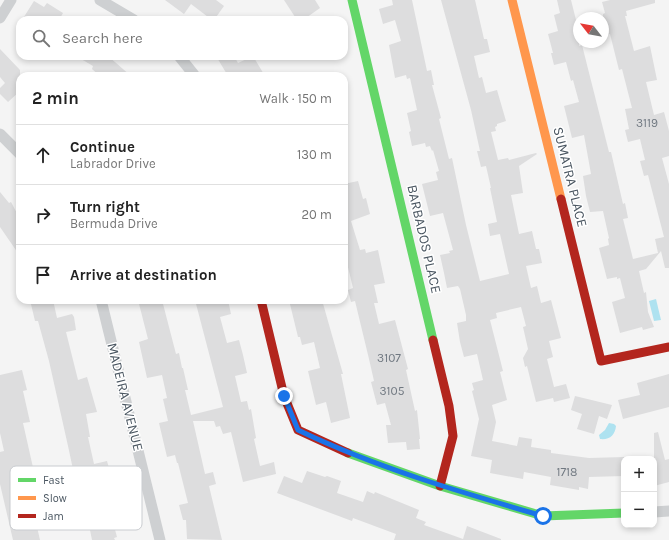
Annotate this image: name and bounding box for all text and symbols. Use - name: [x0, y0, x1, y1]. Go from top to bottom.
- north arrow: [573, 12, 609, 48]
- search box: [16, 16, 348, 60]
- icon: search: [30, 27, 52, 49]
- text: Search here: [62, 29, 143, 47]
- text: 2 min: [32, 88, 79, 108]
- text: Walk · 150 m: [260, 91, 332, 106]
- house number: 3119: [636, 116, 658, 130]
- street label: SUMATRA PLACE: [549, 125, 591, 229]
- text: Continue: [70, 138, 135, 156]
- icon: ahead: [32, 144, 54, 166]
- text: 130 m: [297, 147, 332, 162]
- text: Labrador Drive: [70, 156, 156, 171]
- street label: BARBADOS PLACE: [403, 183, 445, 295]
- text: Turn right: [70, 198, 140, 216]
- icon: right: [32, 204, 54, 226]
- text: 20 m: [302, 207, 332, 222]
- text: Bermuda Drive: [70, 216, 158, 231]
- icon: arrive: [32, 264, 54, 286]
- text: Arrive at destination: [70, 266, 217, 284]
- street label: MADEIRA AVENUE: [103, 341, 147, 453]
- house number: 3107: [377, 351, 401, 365]
- house number: 3105: [380, 384, 405, 398]
- route end: [275, 387, 293, 405]
- map controls: [621, 456, 657, 528]
- button: +: [621, 456, 657, 492]
- house number: 1718: [557, 465, 577, 479]
- legend: [10, 466, 142, 530]
- text: Fast: [43, 474, 64, 487]
- text: Slow: [43, 492, 67, 505]
- button: −: [621, 492, 657, 528]
- route start: [534, 507, 552, 525]
- text: Jam: [43, 510, 64, 523]

